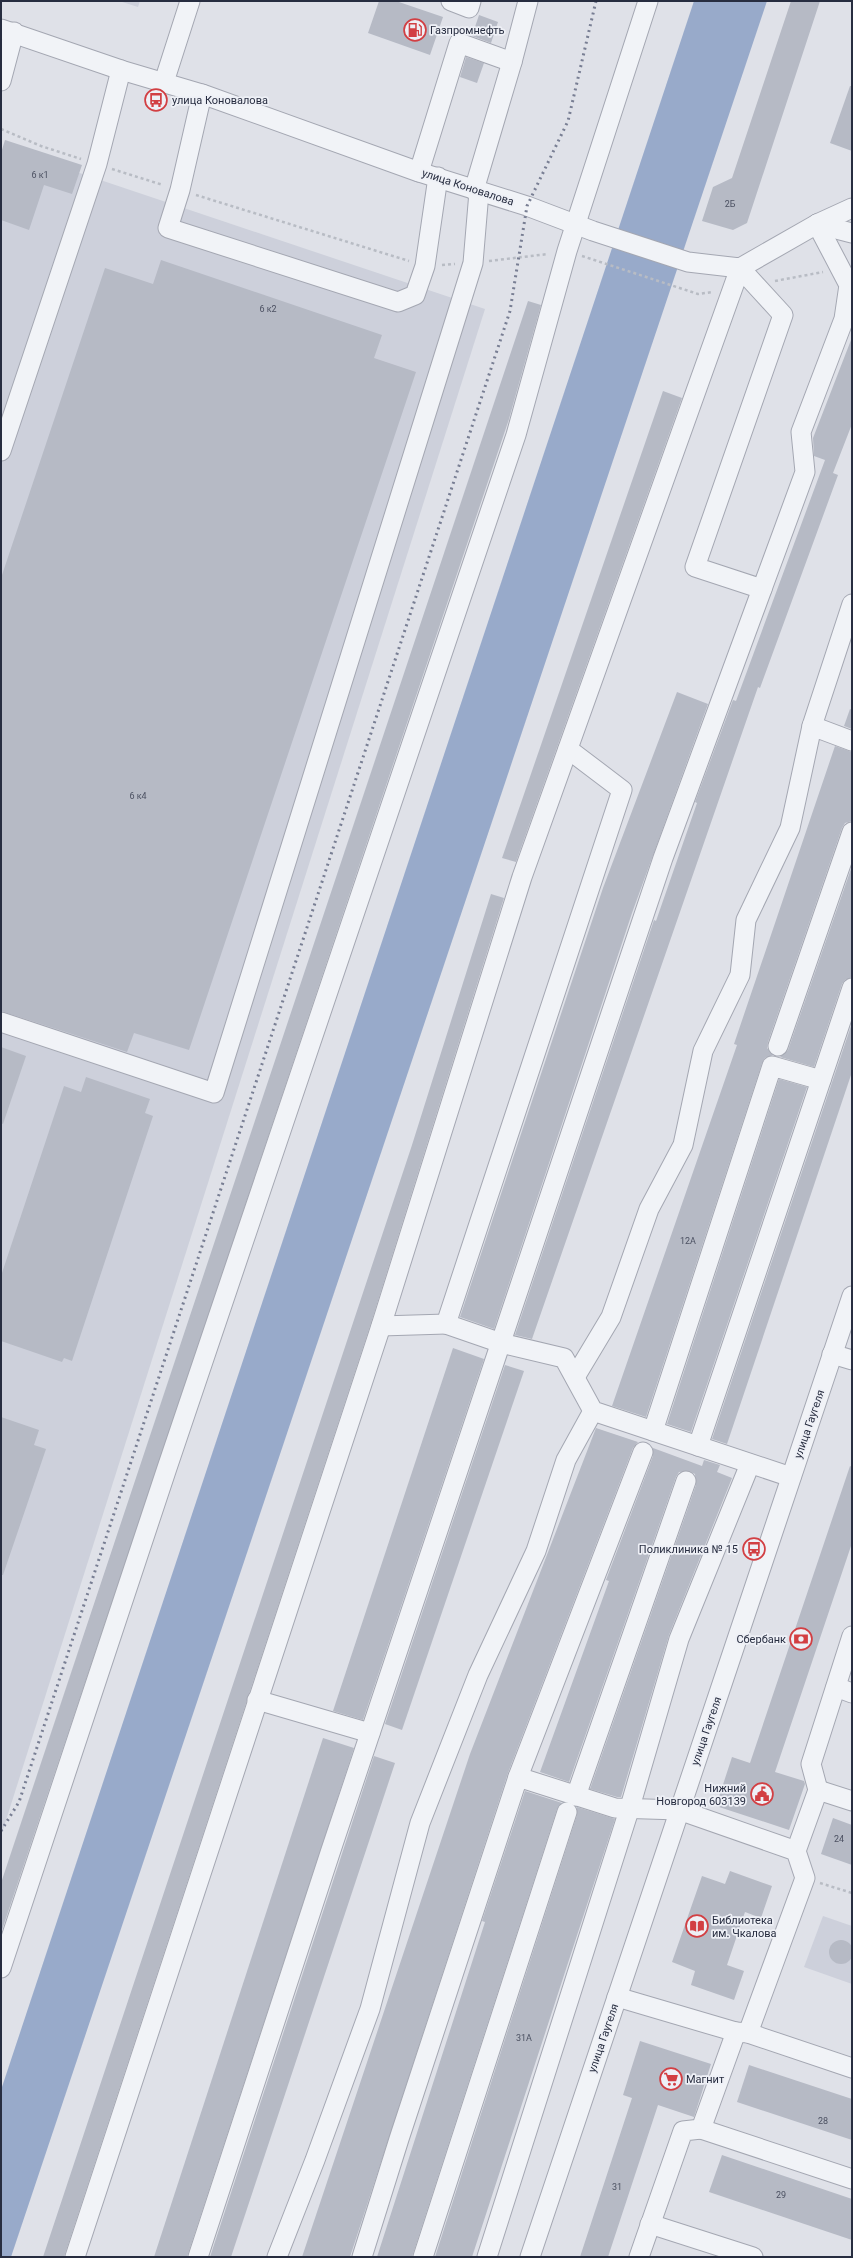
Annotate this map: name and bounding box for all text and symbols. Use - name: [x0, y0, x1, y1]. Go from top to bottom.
- fuel station icon: Газпромнефть: [402, 17, 428, 43]
- place label: Газпромнефть: [430, 24, 505, 37]
- bus stop icon: улица Коновалова: [143, 87, 169, 113]
- place label: улица Коновалова: [172, 94, 268, 107]
- street label: улица Коновалова: [420, 166, 515, 208]
- house number: 6 к1: [31, 170, 49, 180]
- house number: 2Б: [725, 199, 736, 209]
- house number: 6 к2: [259, 304, 277, 314]
- house number: 6 к4: [129, 791, 147, 801]
- house number: 12А: [680, 1236, 696, 1246]
- street label: улица Гаугеля: [792, 1388, 827, 1460]
- bus stop icon: Поликлиника № 15: [741, 1536, 767, 1562]
- place label: Поликлиника № 15: [639, 1543, 738, 1556]
- bank icon: Сбербанк: [788, 1626, 814, 1652]
- place label: Сбербанк: [736, 1633, 786, 1646]
- street label: улица Гаугеля: [689, 1695, 724, 1767]
- public building icon: Нижний Новгород 603139: [749, 1781, 775, 1807]
- place label: Нижний Новгород 603139: [656, 1782, 746, 1808]
- house number: 24: [834, 1834, 844, 1844]
- library icon: Библиотека им. Чкалова: [684, 1913, 710, 1939]
- place label: Библиотека им. Чкалова: [712, 1914, 777, 1940]
- street label: улица Гаугеля: [586, 2002, 621, 2074]
- house number: 31А: [516, 2033, 532, 2043]
- supermarket icon: Магнит: [658, 2066, 684, 2092]
- place label: Магнит: [686, 2073, 725, 2086]
- house number: 28: [818, 2116, 828, 2126]
- house number: 31: [612, 2182, 622, 2192]
- house number: 29: [776, 2190, 786, 2200]

